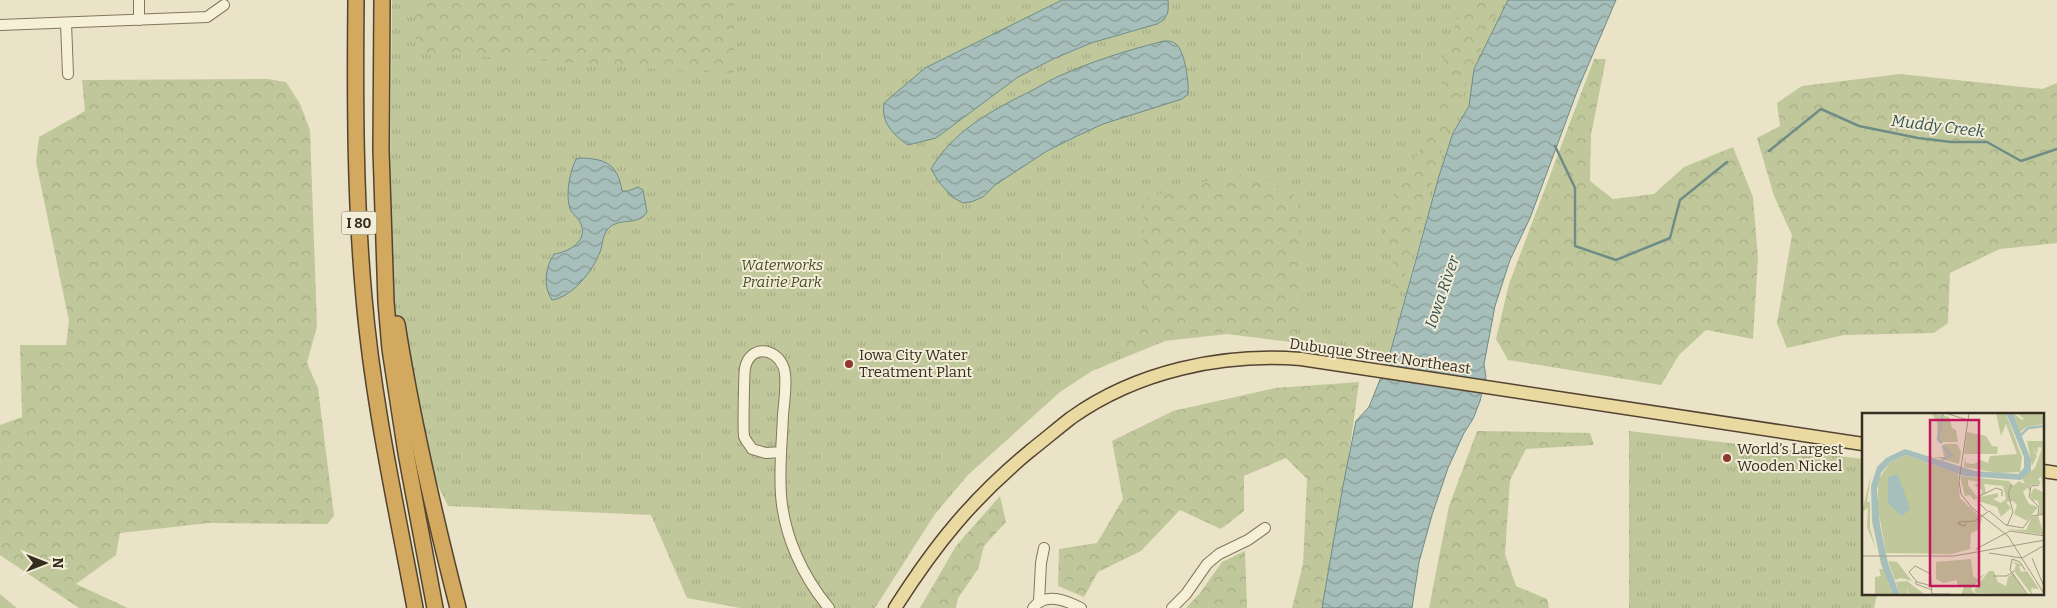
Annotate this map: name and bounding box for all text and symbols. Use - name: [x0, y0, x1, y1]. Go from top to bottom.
- water label: Muddy Creek: [1890, 111, 1986, 141]
- road number: I 80: [342, 212, 376, 234]
- water label: Iowa River: [1421, 252, 1464, 331]
- park label: Waterworks Prairie Park: [741, 256, 823, 291]
- street label: Dubuque Street Northeast: [1288, 334, 1472, 378]
- place label: Iowa City Water Treatment Plant: [859, 346, 973, 381]
- marker: Iowa City Water Treatment Plant: [843, 358, 855, 370]
- inset map: [1862, 413, 2044, 596]
- place label: World’s Largest Wooden Nickel: [1737, 440, 1844, 475]
- marker: World’s Largest Wooden Nickel: [1721, 452, 1733, 464]
- north arrow: [20, 538, 70, 588]
- text: N: [49, 558, 66, 569]

